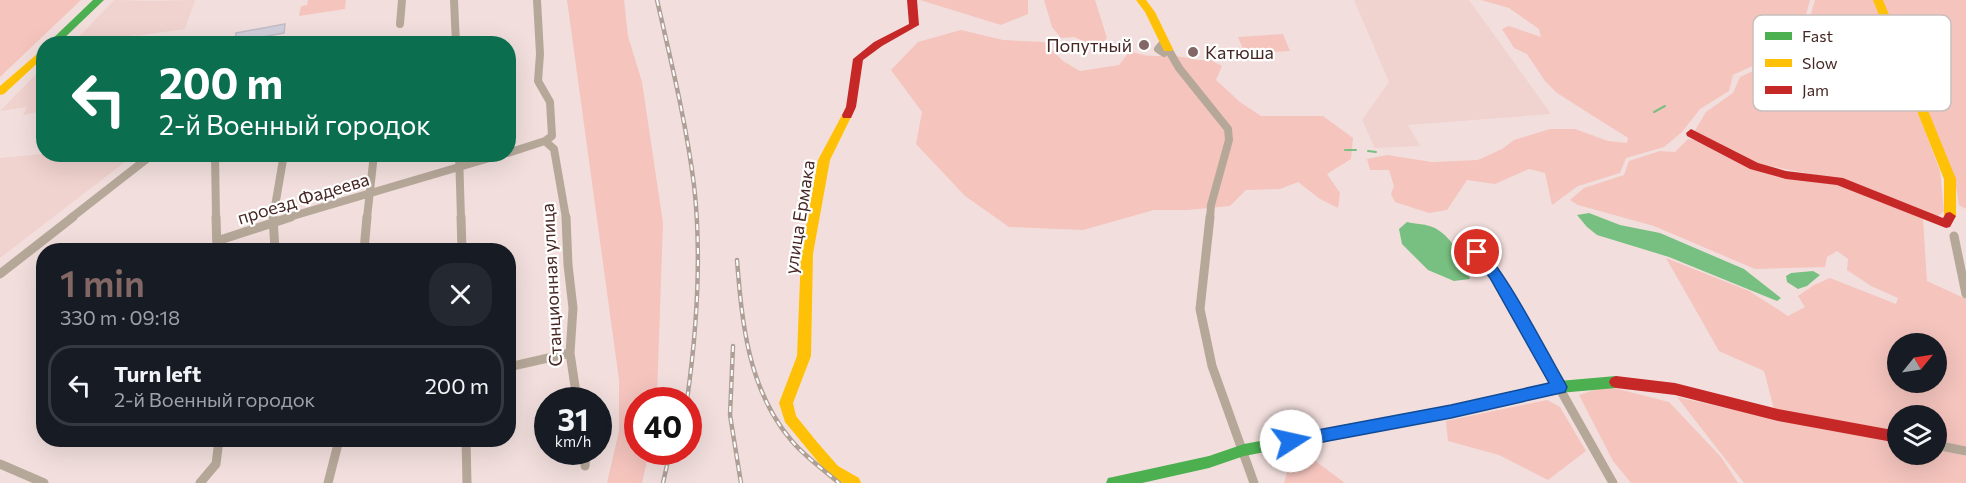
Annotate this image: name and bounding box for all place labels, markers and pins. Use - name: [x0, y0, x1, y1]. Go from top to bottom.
- place label: Попутный: [1046, 34, 1132, 56]
- marker: Попутный: [1137, 38, 1151, 52]
- place label: Катюша: [1205, 41, 1274, 63]
- marker: Катюша: [1186, 45, 1200, 59]
- pin: [1451, 226, 1502, 277]

